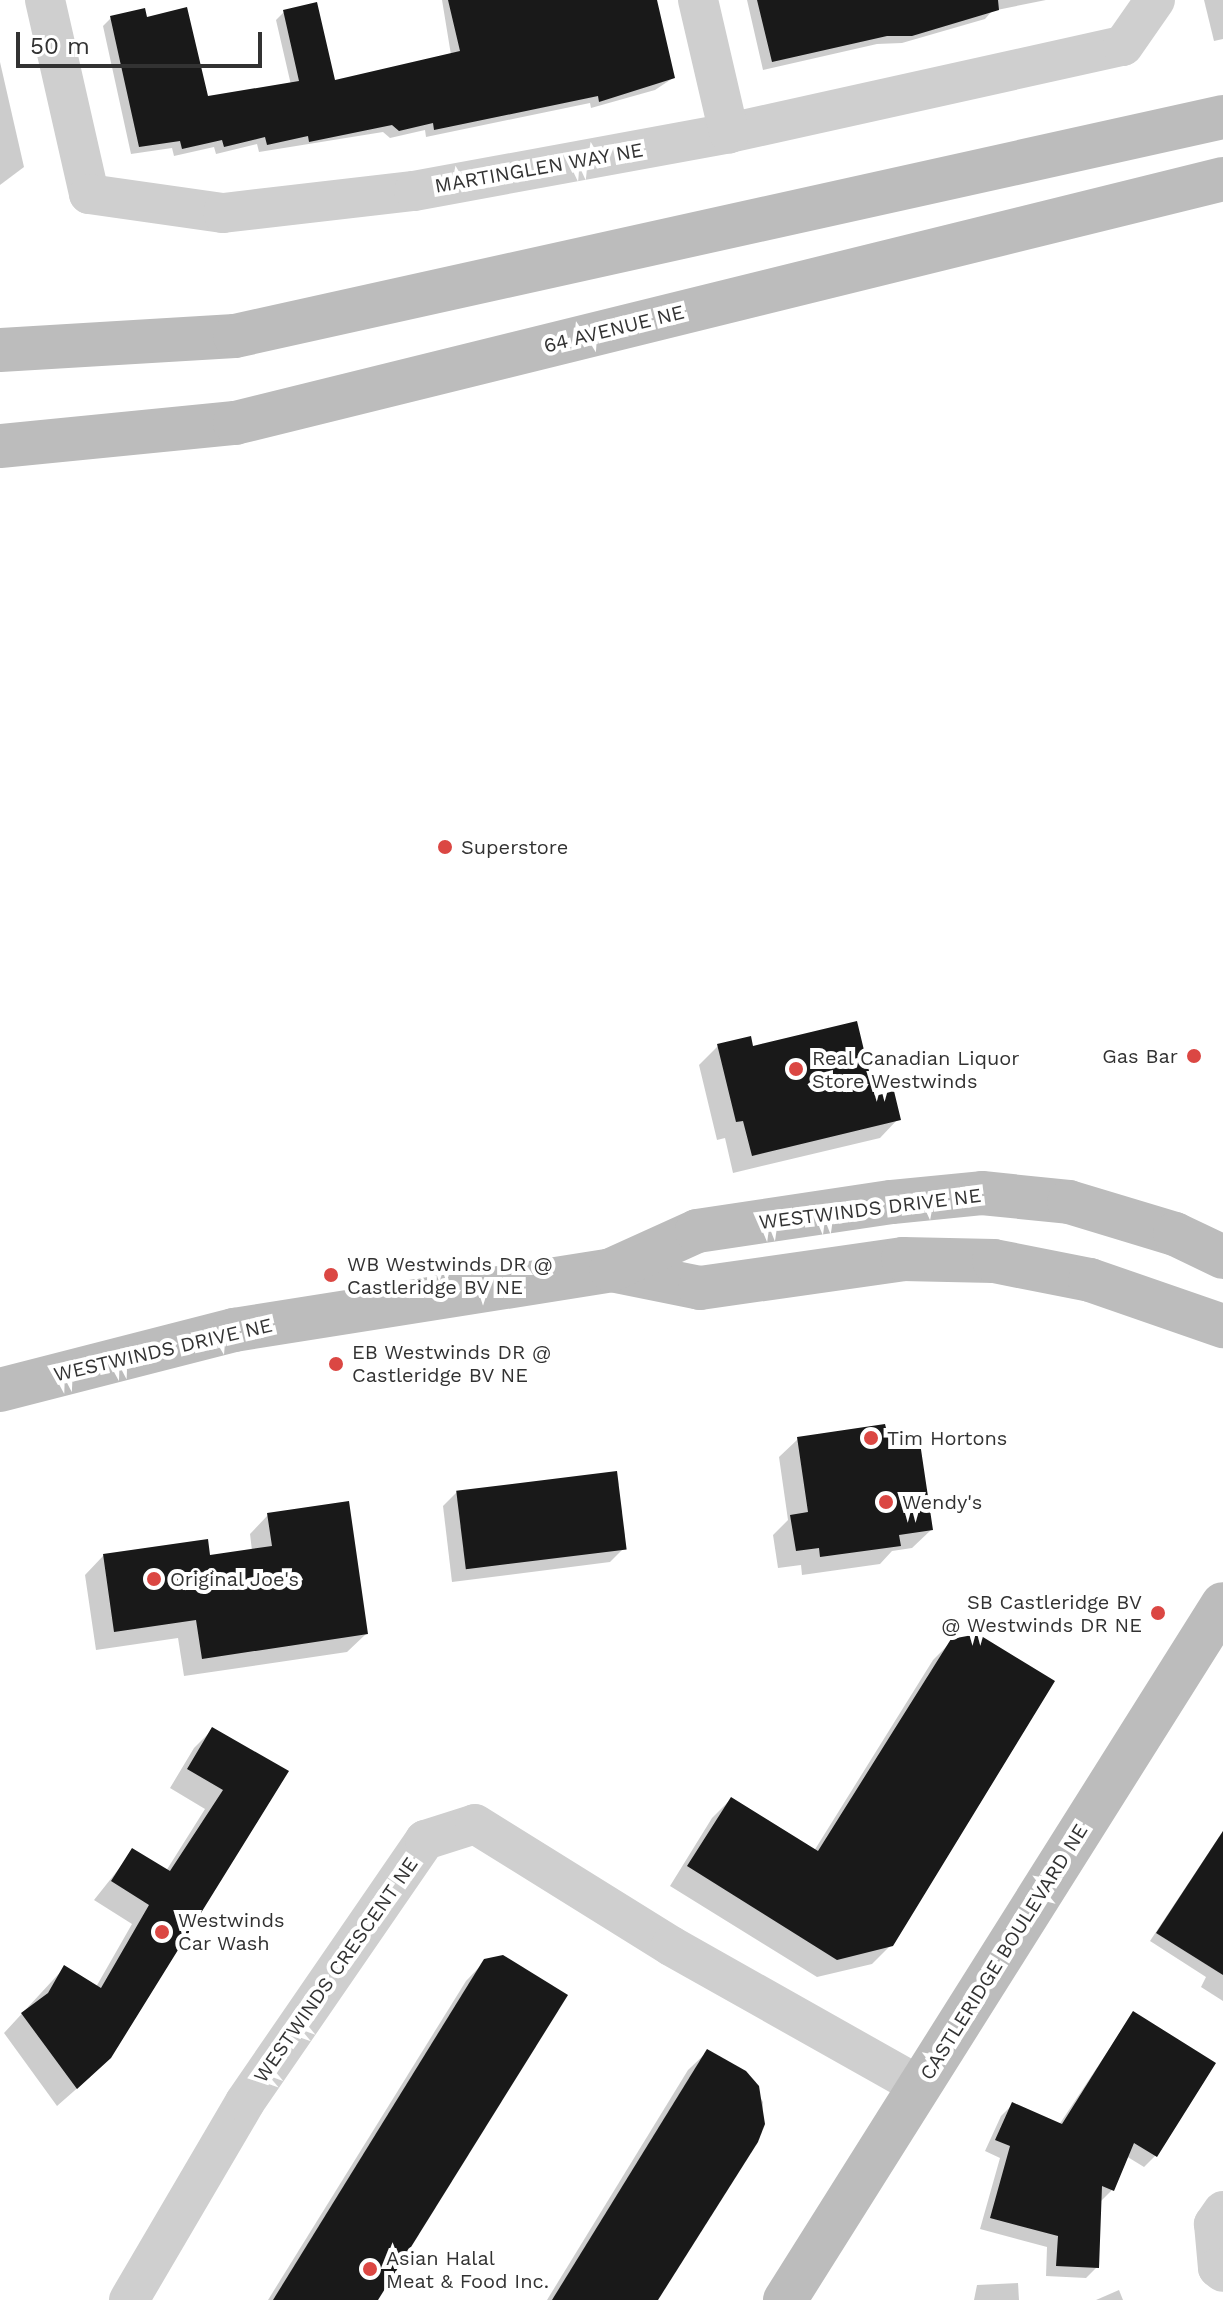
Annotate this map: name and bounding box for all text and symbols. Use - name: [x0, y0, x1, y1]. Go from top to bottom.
- scale bar: [20, 16, 266, 66]
- text: 50 m: [30, 32, 90, 60]
- street label: MARTINGLEN WAY NE: [432, 138, 646, 198]
- street label: 64 AVENUE NE: [541, 300, 687, 358]
- place label: Superstore: [461, 835, 568, 859]
- marker: Superstore: [436, 838, 454, 856]
- place label: Gas Bar: [1102, 1044, 1178, 1068]
- place label: Real Canadian Liquor Store Westwinds: [812, 1046, 1020, 1093]
- marker: Gas Bar: [1185, 1047, 1203, 1065]
- marker: Real Canadian Liquor Store Westwinds: [787, 1060, 805, 1078]
- street label: WESTWINDS DRIVE NE: [757, 1183, 983, 1235]
- place label: WB Westwinds DR @ Castleridge BV NE: [347, 1252, 553, 1299]
- marker: WB Westwinds DR @ Castleridge BV NE: [322, 1266, 340, 1284]
- street label: WESTWINDS DRIVE NE: [51, 1313, 275, 1387]
- place label: EB Westwinds DR @ Castleridge BV NE: [352, 1340, 552, 1387]
- marker: EB Westwinds DR @ Castleridge BV NE: [327, 1355, 345, 1373]
- place label: Tim Hortons: [887, 1426, 1007, 1450]
- marker: Tim Hortons: [862, 1429, 880, 1447]
- place label: Wendy's: [902, 1490, 982, 1514]
- marker: Wendy's: [877, 1493, 895, 1511]
- place label: Original Joe's: [170, 1567, 300, 1591]
- marker: Original Joe's: [145, 1570, 163, 1588]
- place label: SB Castleridge BV @ Westwinds DR NE: [941, 1590, 1142, 1637]
- marker: SB Castleridge BV @ Westwinds DR NE: [1149, 1604, 1167, 1622]
- street label: CASTLERIDGE BOULEVARD NE: [915, 1820, 1093, 2084]
- street label: WESTWINDS CRESCENT NE: [249, 1852, 423, 2088]
- place label: Westwinds Car Wash: [178, 1908, 284, 1955]
- marker: Westwinds Car Wash: [153, 1923, 171, 1941]
- place label: Asian Halal Meat & Food Inc.: [386, 2246, 549, 2293]
- marker: Asian Halal Meat & Food Inc.: [361, 2260, 379, 2278]

